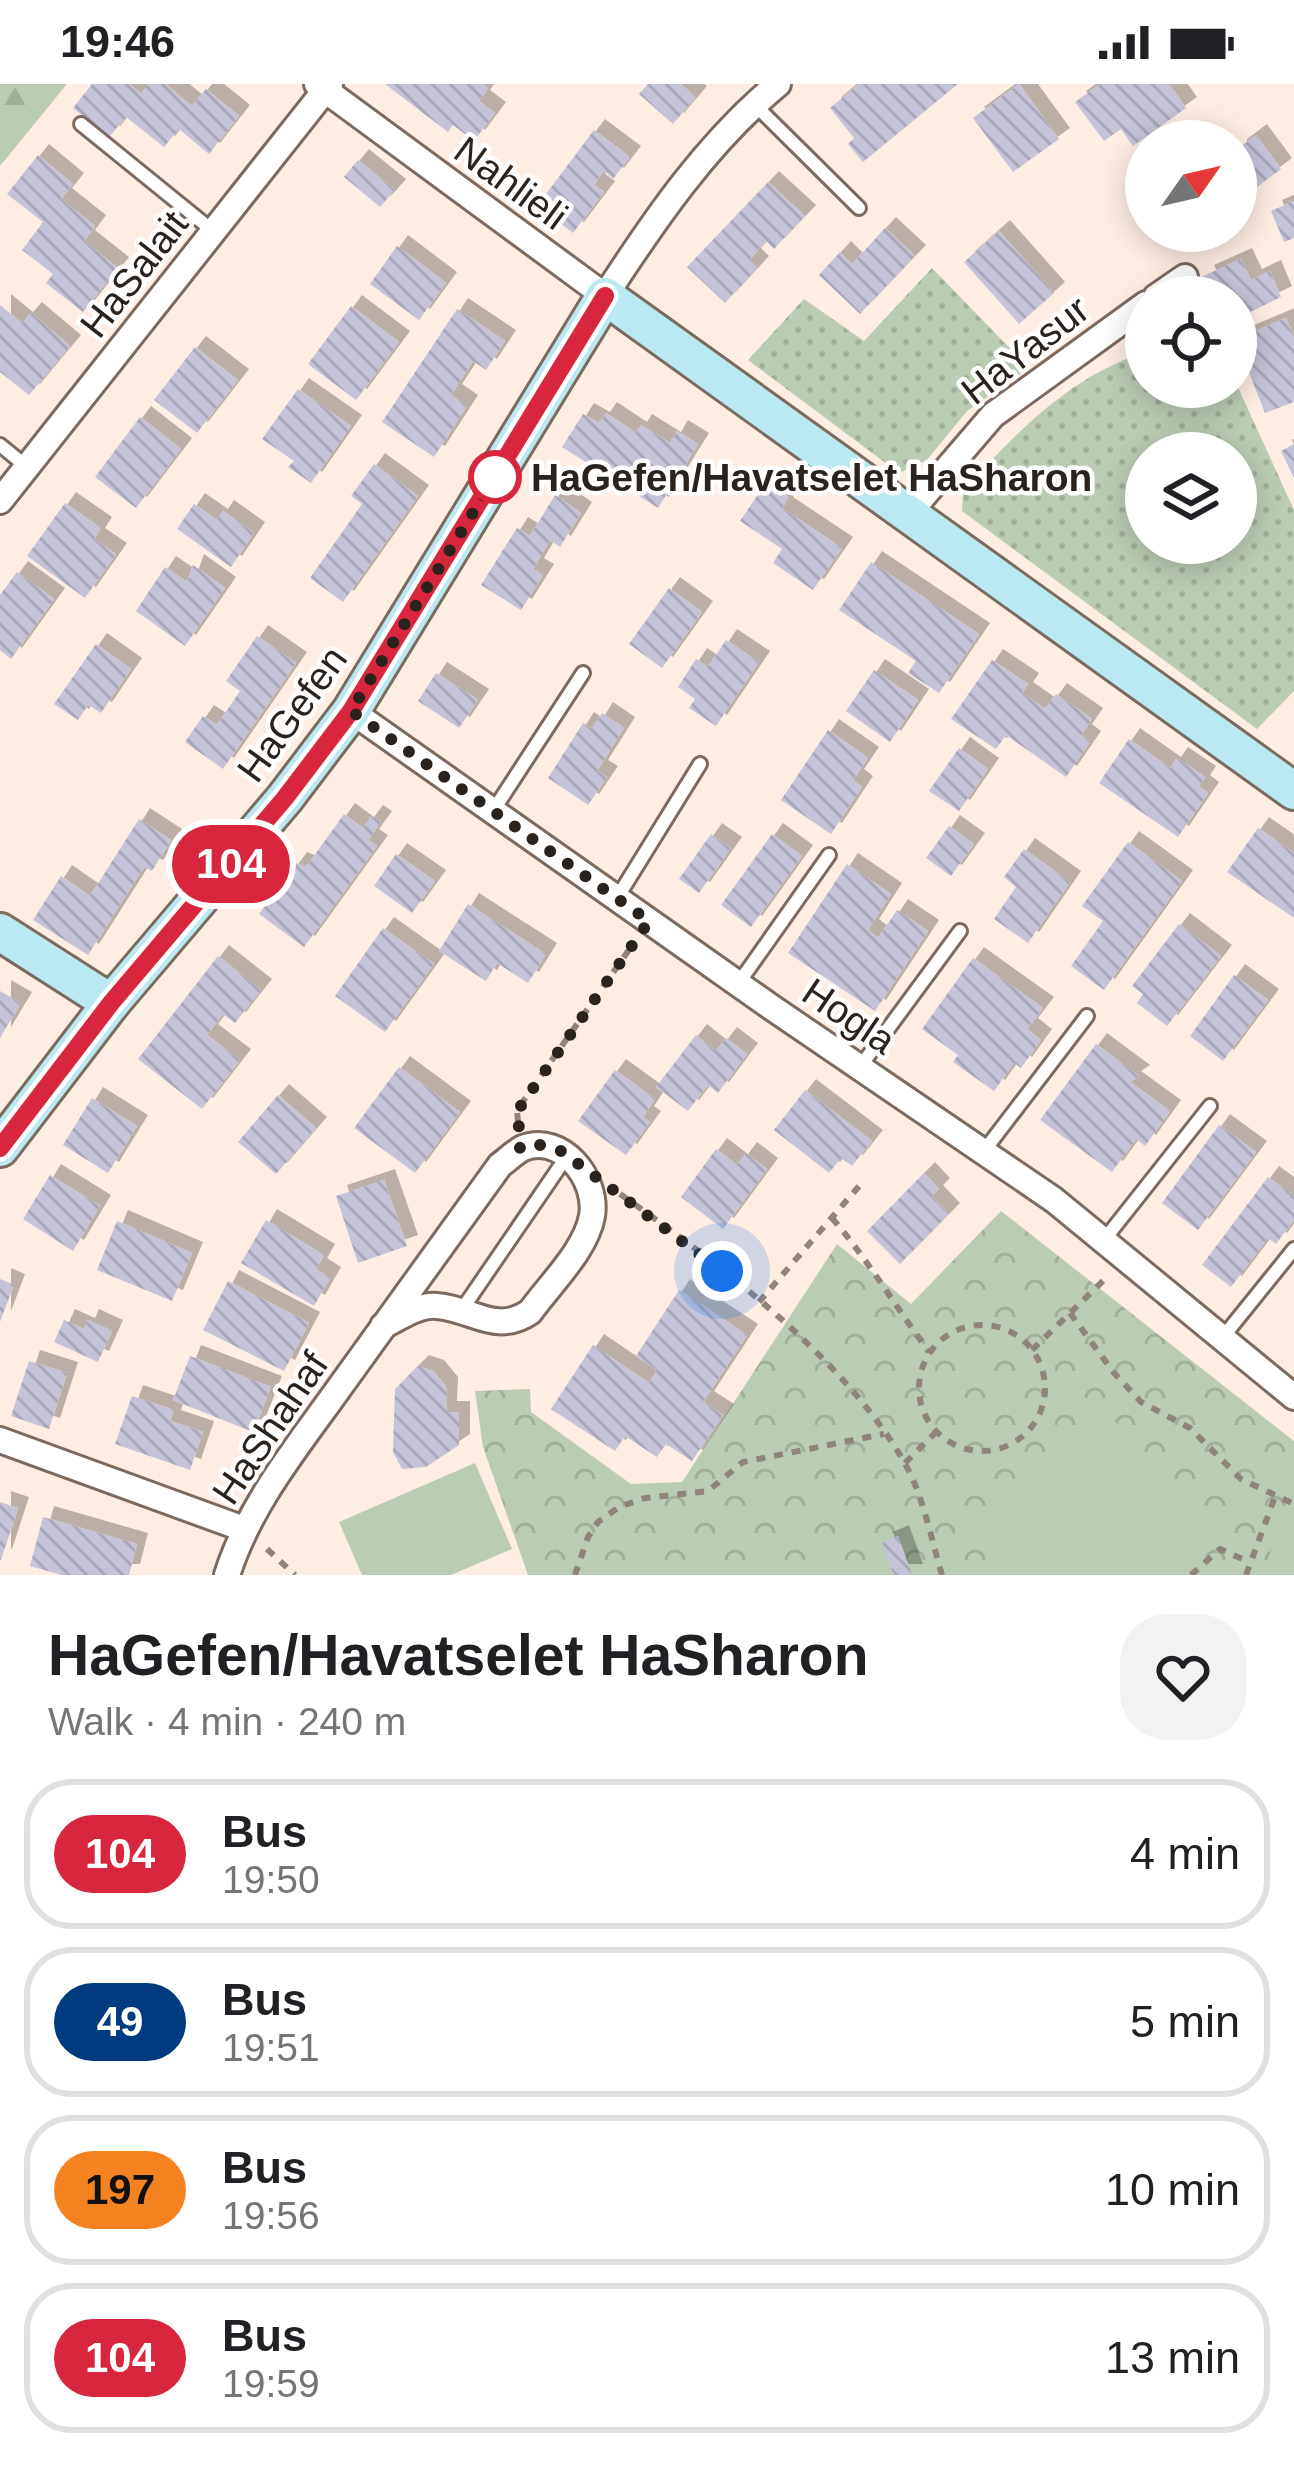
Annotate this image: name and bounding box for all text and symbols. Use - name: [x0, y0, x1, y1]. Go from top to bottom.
- text: 19:46: [60, 16, 175, 67]
- north arrow: [1125, 120, 1257, 252]
- map controls: [1125, 120, 1257, 564]
- street label: Nahlieli: [447, 128, 575, 238]
- street label: HaSalait: [72, 203, 196, 345]
- button: locate: [1125, 276, 1257, 408]
- street label: HaYasur: [953, 287, 1097, 413]
- button: layers: [1125, 432, 1257, 564]
- marker: HaGefen/Havatselet HaSharon: [470, 452, 520, 502]
- place label: HaGefen/Havatselet HaSharon: [531, 456, 1092, 499]
- street label: HaGefen: [229, 638, 355, 790]
- line badge: 104: [162, 825, 300, 903]
- text: 104: [196, 840, 266, 887]
- street label: Hogla: [795, 970, 904, 1062]
- your location: [692, 1241, 752, 1301]
- street label: HaShahaf: [204, 1344, 336, 1512]
- button: heart: [1120, 1614, 1246, 1740]
- text: HaGefen/Havatselet HaSharon: [48, 1623, 868, 1687]
- text: Walk · 4 min · 240 m: [48, 1700, 406, 1743]
- text: Bus: [222, 1806, 307, 1857]
- text: 4 min: [1130, 1828, 1240, 1879]
- text: 104: [85, 1830, 155, 1877]
- text: 19:50: [222, 1858, 320, 1901]
- text: Bus: [222, 1974, 307, 2025]
- text: 5 min: [1130, 1996, 1240, 2047]
- text: 49: [97, 1998, 143, 2045]
- text: 19:51: [222, 2026, 320, 2069]
- text: Bus: [222, 2142, 307, 2193]
- text: 10 min: [1105, 2164, 1240, 2215]
- text: 197: [85, 2166, 155, 2213]
- text: 19:56: [222, 2194, 320, 2237]
- text: Bus: [222, 2310, 307, 2361]
- text: 13 min: [1105, 2332, 1240, 2383]
- text: 104: [85, 2334, 155, 2381]
- text: 19:59: [222, 2362, 320, 2405]

